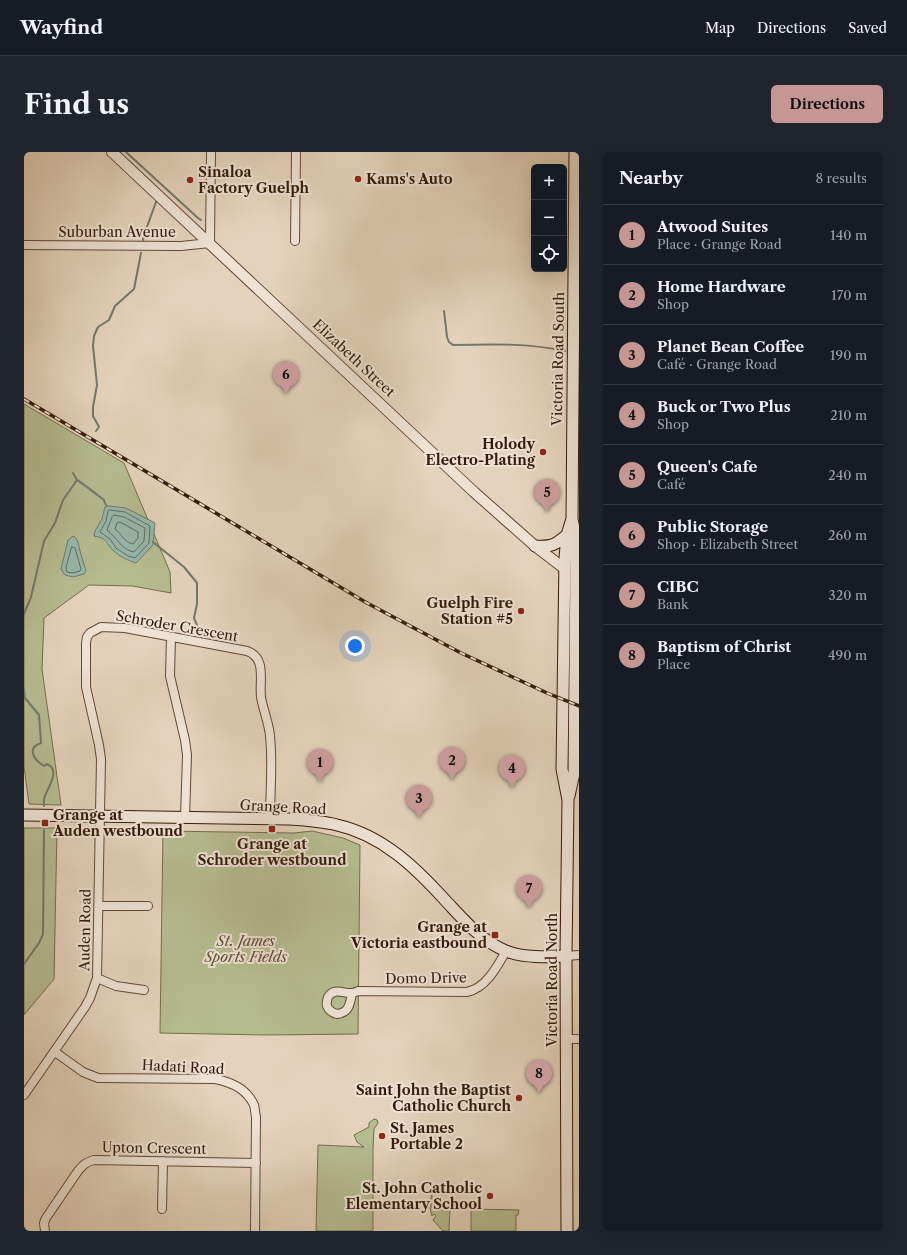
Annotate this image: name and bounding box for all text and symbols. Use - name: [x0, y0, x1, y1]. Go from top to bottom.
- text: Wayfind: [20, 16, 103, 39]
- text: Map: [705, 19, 735, 37]
- text: Directions: [757, 19, 826, 37]
- text: Saved: [848, 19, 887, 37]
- button: Directions: [771, 85, 883, 123]
- text: Find us: [24, 87, 129, 121]
- place label: Sinaloa Factory Guelph: [198, 163, 310, 197]
- map controls: [531, 164, 567, 272]
- button: +: [531, 164, 567, 200]
- text: Nearby: [619, 168, 683, 188]
- place label: Kams's Auto: [366, 170, 453, 188]
- text: 8 results: [815, 170, 867, 186]
- marker: Kams's Auto: [353, 174, 363, 184]
- marker: Sinaloa Factory Guelph: [185, 175, 195, 185]
- button: −: [531, 200, 567, 236]
- text: Atwood Suites: [657, 217, 768, 236]
- street label: Suburban Avenue: [58, 223, 176, 241]
- text: 1: [629, 227, 635, 243]
- text: 140 m: [830, 227, 867, 243]
- button: locate: [531, 236, 567, 272]
- text: Place · Grange Road: [657, 236, 782, 252]
- text: Home Hardware: [657, 277, 786, 296]
- text: 2: [628, 287, 636, 303]
- text: 170 m: [831, 287, 867, 303]
- street label: Victoria Road South: [548, 292, 568, 427]
- text: Shop: [657, 296, 689, 312]
- street label: Elizabeth Street: [309, 315, 399, 401]
- text: Planet Bean Coffee: [657, 337, 804, 356]
- text: 3: [628, 347, 636, 363]
- text: 190 m: [830, 347, 867, 363]
- text: Café · Grange Road: [657, 356, 777, 372]
- pin: 6: [273, 361, 299, 394]
- text: Buck or Two Plus: [657, 397, 791, 416]
- text: 4: [628, 407, 636, 423]
- text: 210 m: [830, 407, 867, 423]
- text: Shop: [657, 416, 689, 432]
- place label: Holody Electro-Plating: [426, 435, 536, 469]
- marker: Holody Electro-Plating: [538, 447, 548, 457]
- text: Queen's Cafe: [657, 457, 757, 476]
- text: 5: [628, 467, 636, 483]
- text: 240 m: [828, 467, 867, 483]
- text: Café: [657, 476, 686, 492]
- pin: 5: [534, 479, 560, 512]
- text: Public Storage: [657, 517, 768, 536]
- text: 6: [628, 527, 636, 543]
- text: 260 m: [828, 527, 867, 543]
- text: Shop · Elizabeth Street: [657, 536, 798, 552]
- text: CIBC: [657, 577, 699, 596]
- text: 7: [629, 587, 635, 603]
- text: 320 m: [829, 587, 867, 603]
- place label: Guelph Fire Station #5: [427, 594, 513, 628]
- text: Bank: [657, 596, 689, 612]
- street label: Schroder Crescent: [114, 606, 240, 646]
- marker: Guelph Fire Station #5: [516, 606, 526, 616]
- your location: [345, 636, 365, 656]
- text: Baptism of Christ: [657, 637, 791, 656]
- text: 8: [628, 647, 636, 663]
- text: 490 m: [828, 647, 867, 663]
- text: Place: [657, 656, 690, 672]
- pin: 2: [439, 747, 465, 780]
- pin: 1: [307, 749, 333, 782]
- pin: 4: [499, 755, 525, 788]
- pin: 3: [406, 785, 432, 818]
- street label: Grange Road: [239, 796, 327, 818]
- place label: Grange at Auden westbound: [52, 806, 184, 840]
- marker: Grange at Auden westbound: [40, 818, 50, 828]
- marker: Grange at Schroder westbound: [267, 824, 277, 834]
- place label: Grange at Schroder westbound: [198, 835, 347, 869]
- pin: 7: [516, 875, 542, 908]
- street label: Auden Road: [75, 888, 95, 972]
- street label: Victoria Road North: [543, 913, 561, 1048]
- place label: Grange at Victoria eastbound: [350, 918, 488, 952]
- marker: Grange at Victoria eastbound: [490, 930, 500, 940]
- park label: St. James Sports Fields: [204, 932, 288, 966]
- street label: Domo Drive: [385, 968, 467, 988]
- street label: Hadati Road: [141, 1056, 225, 1078]
- pin: 8: [526, 1060, 552, 1093]
- place label: Saint John the Baptist Catholic Church: [356, 1081, 511, 1115]
- marker: Saint John the Baptist Catholic Church: [514, 1093, 524, 1103]
- place label: St. James Portable 2: [390, 1119, 463, 1153]
- marker: St. James Portable 2: [377, 1131, 387, 1141]
- street label: Upton Crescent: [102, 1138, 206, 1158]
- place label: St. John Catholic Elementary School: [345, 1179, 482, 1213]
- marker: St. John Catholic Elementary School: [485, 1191, 495, 1201]

